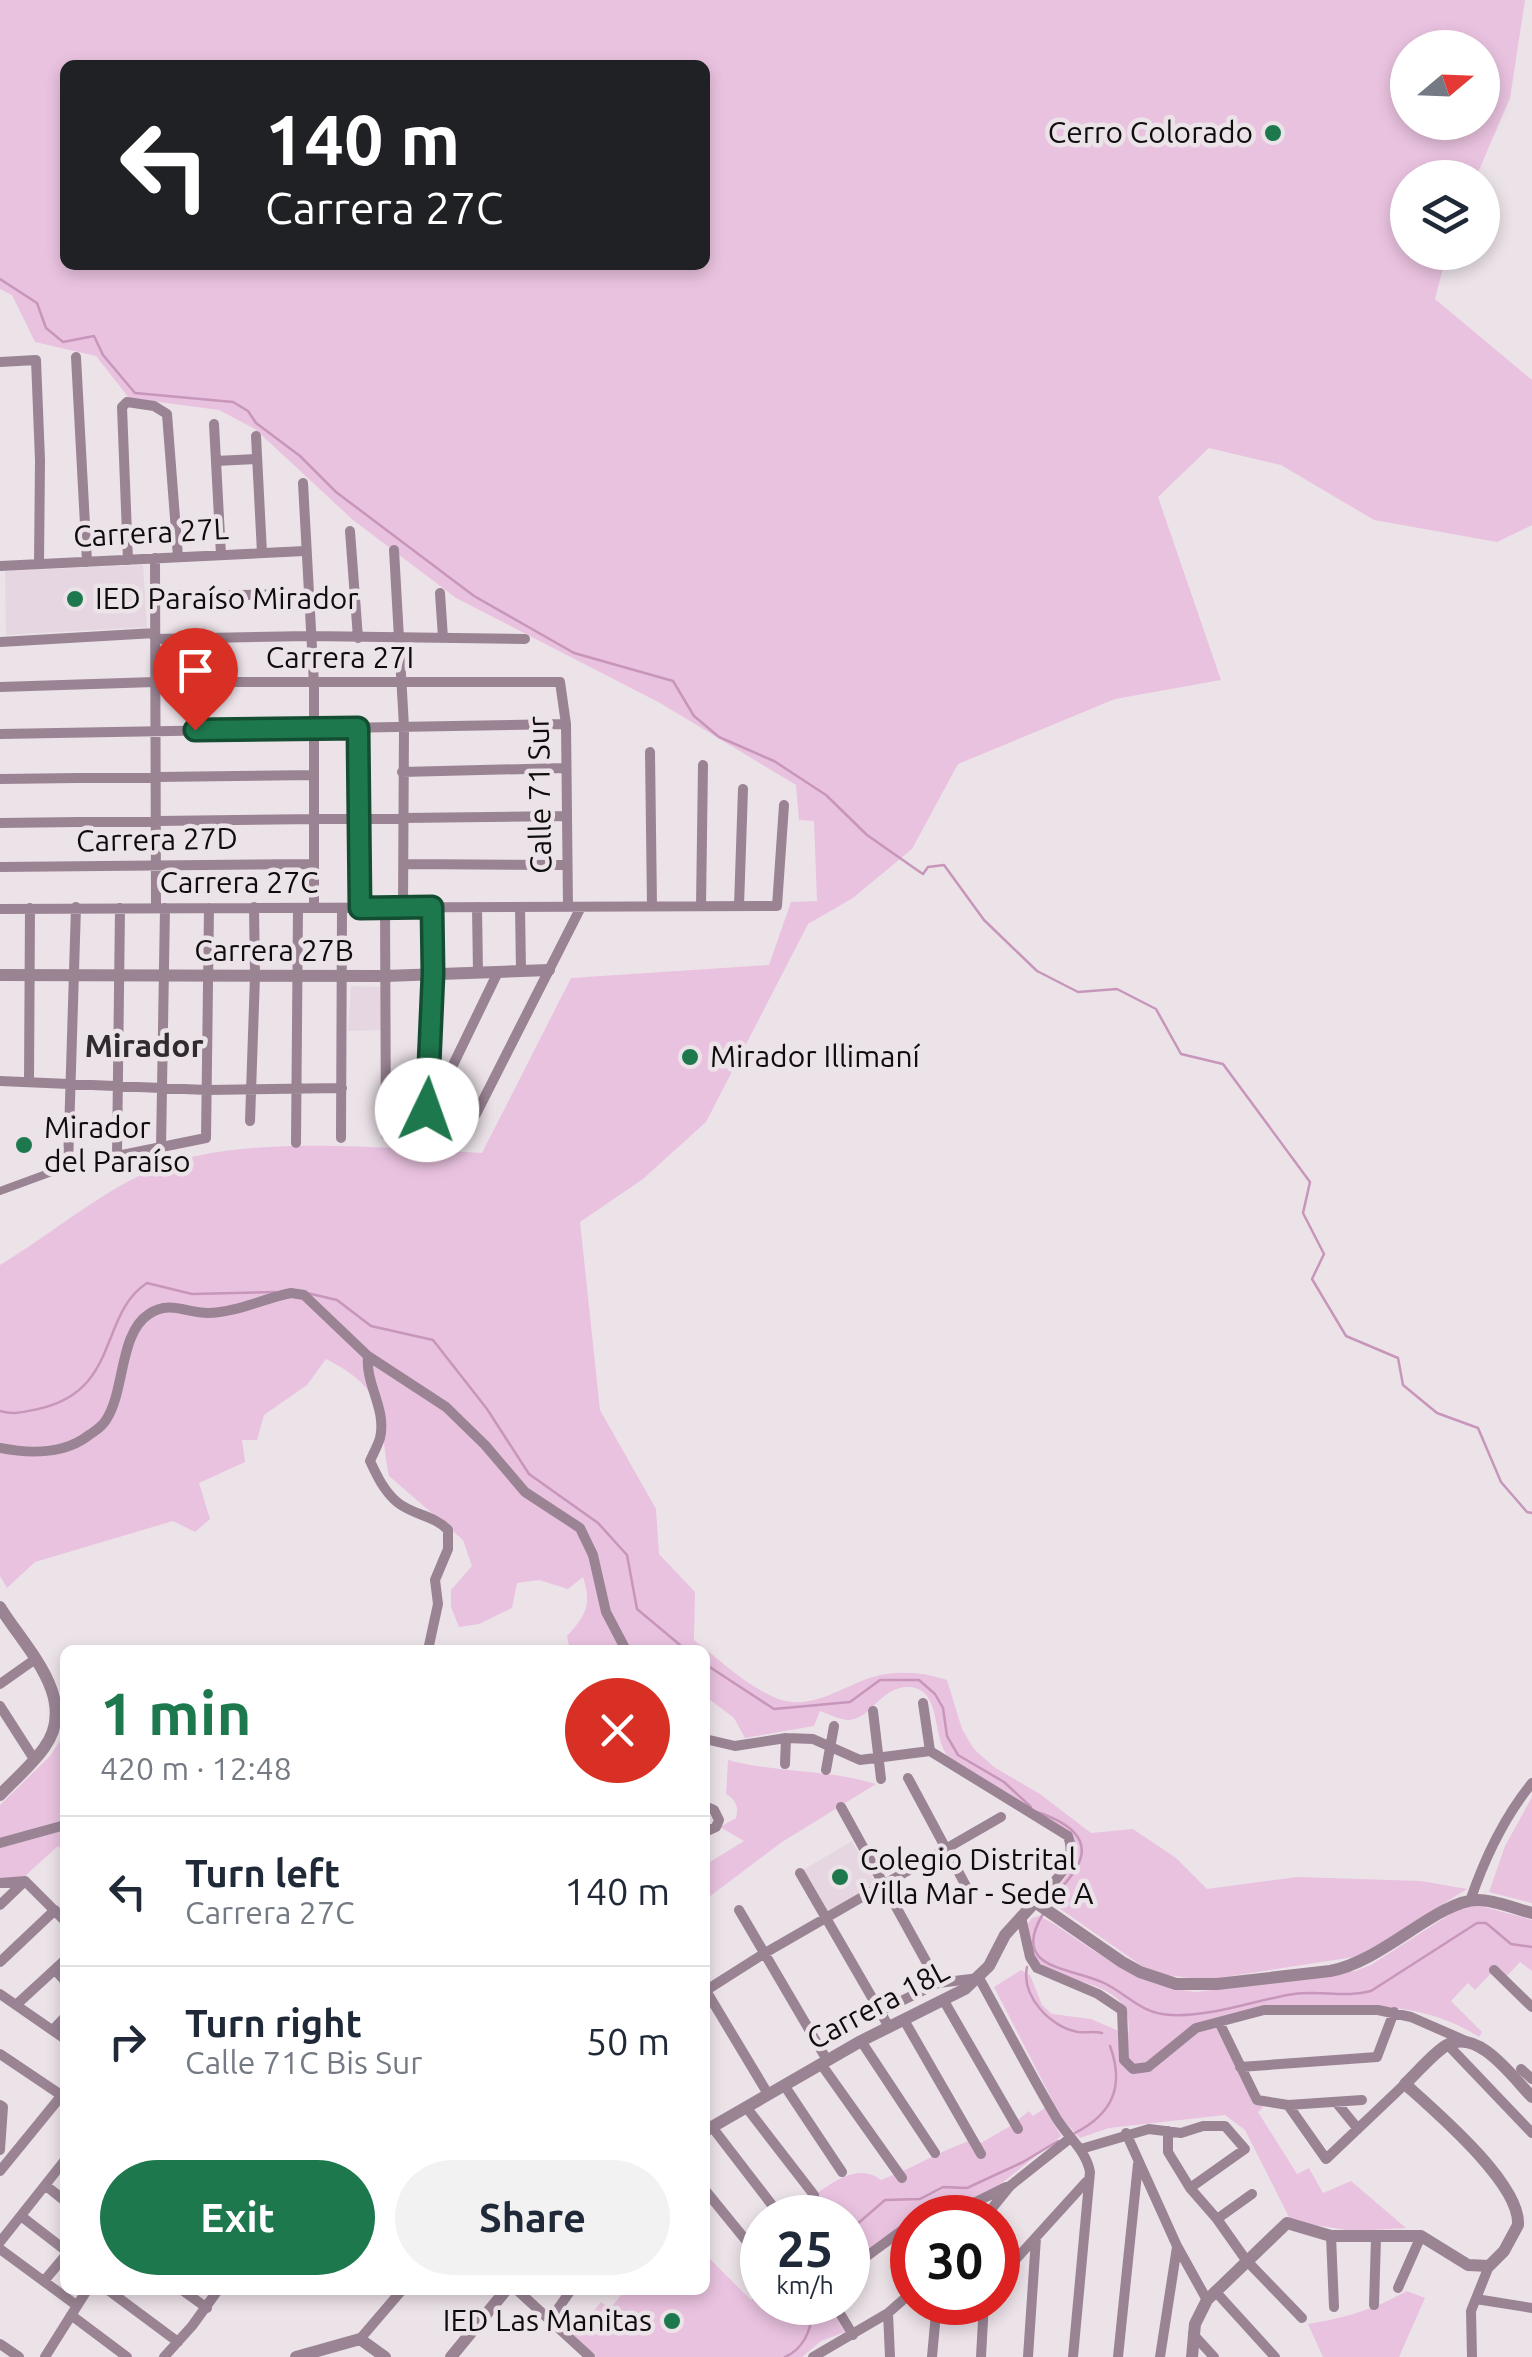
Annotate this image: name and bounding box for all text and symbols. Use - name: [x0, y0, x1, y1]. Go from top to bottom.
- north arrow: [1390, 30, 1500, 140]
- map controls: [1390, 30, 1500, 270]
- icon: left: [100, 100, 230, 230]
- text: 140 m: [265, 100, 460, 178]
- place label: Cerro Colorado: [1048, 115, 1253, 149]
- marker: Cerro Colorado: [1262, 122, 1284, 144]
- button: layers: [1390, 160, 1500, 270]
- text: Carrera 27C: [265, 182, 503, 233]
- street label: Carrera 27L: [72, 511, 230, 553]
- place label: IED Paraíso Mirador: [95, 581, 359, 615]
- marker: IED Paraíso Mirador: [64, 588, 86, 610]
- pin: [153, 628, 238, 731]
- street label: Carrera 27I: [266, 640, 414, 674]
- icon: arrive: [168, 643, 223, 698]
- street label: Calle 71 Sur: [521, 715, 557, 874]
- street label: Carrera 27D: [76, 821, 238, 857]
- street label: Carrera 27C: [160, 865, 318, 899]
- street label: Carrera 27B: [194, 933, 354, 967]
- district label: Mirador: [84, 1027, 204, 1063]
- place label: Mirador Illimaní: [710, 1039, 921, 1073]
- marker: Mirador Illimaní: [679, 1046, 701, 1068]
- position arrow: [375, 1058, 479, 1162]
- place label: Mirador del Paraíso: [44, 1110, 191, 1178]
- marker: Mirador del Paraíso: [13, 1134, 35, 1156]
- button: close: [565, 1678, 670, 1783]
- text: 1 min: [100, 1679, 252, 1746]
- text: 420 m · 12:48: [100, 1750, 292, 1786]
- place label: Colegio Distrital Villa Mar - Sede A: [860, 1842, 1094, 1910]
- text: Turn left: [185, 1852, 340, 1894]
- icon: left: [100, 1864, 155, 1919]
- marker: Colegio Distrital Villa Mar - Sede A: [829, 1866, 851, 1888]
- text: 140 m: [564, 1870, 670, 1912]
- text: Carrera 27C: [185, 1894, 355, 1930]
- street label: Carrera 18L: [801, 1953, 954, 2056]
- text: Turn right: [185, 2002, 362, 2044]
- icon: right: [100, 2014, 155, 2069]
- text: 50 m: [586, 2020, 670, 2062]
- text: Calle 71C Bis Sur: [185, 2044, 422, 2080]
- button: Exit: [100, 2160, 375, 2275]
- button: Share: [395, 2160, 670, 2275]
- speed limit sign: 30: [890, 2195, 1020, 2325]
- text: 25: [777, 2220, 833, 2276]
- text: km/h: [776, 2271, 834, 2299]
- place label: IED Las Manitas: [443, 2303, 652, 2337]
- marker: IED Las Manitas: [661, 2310, 683, 2332]

